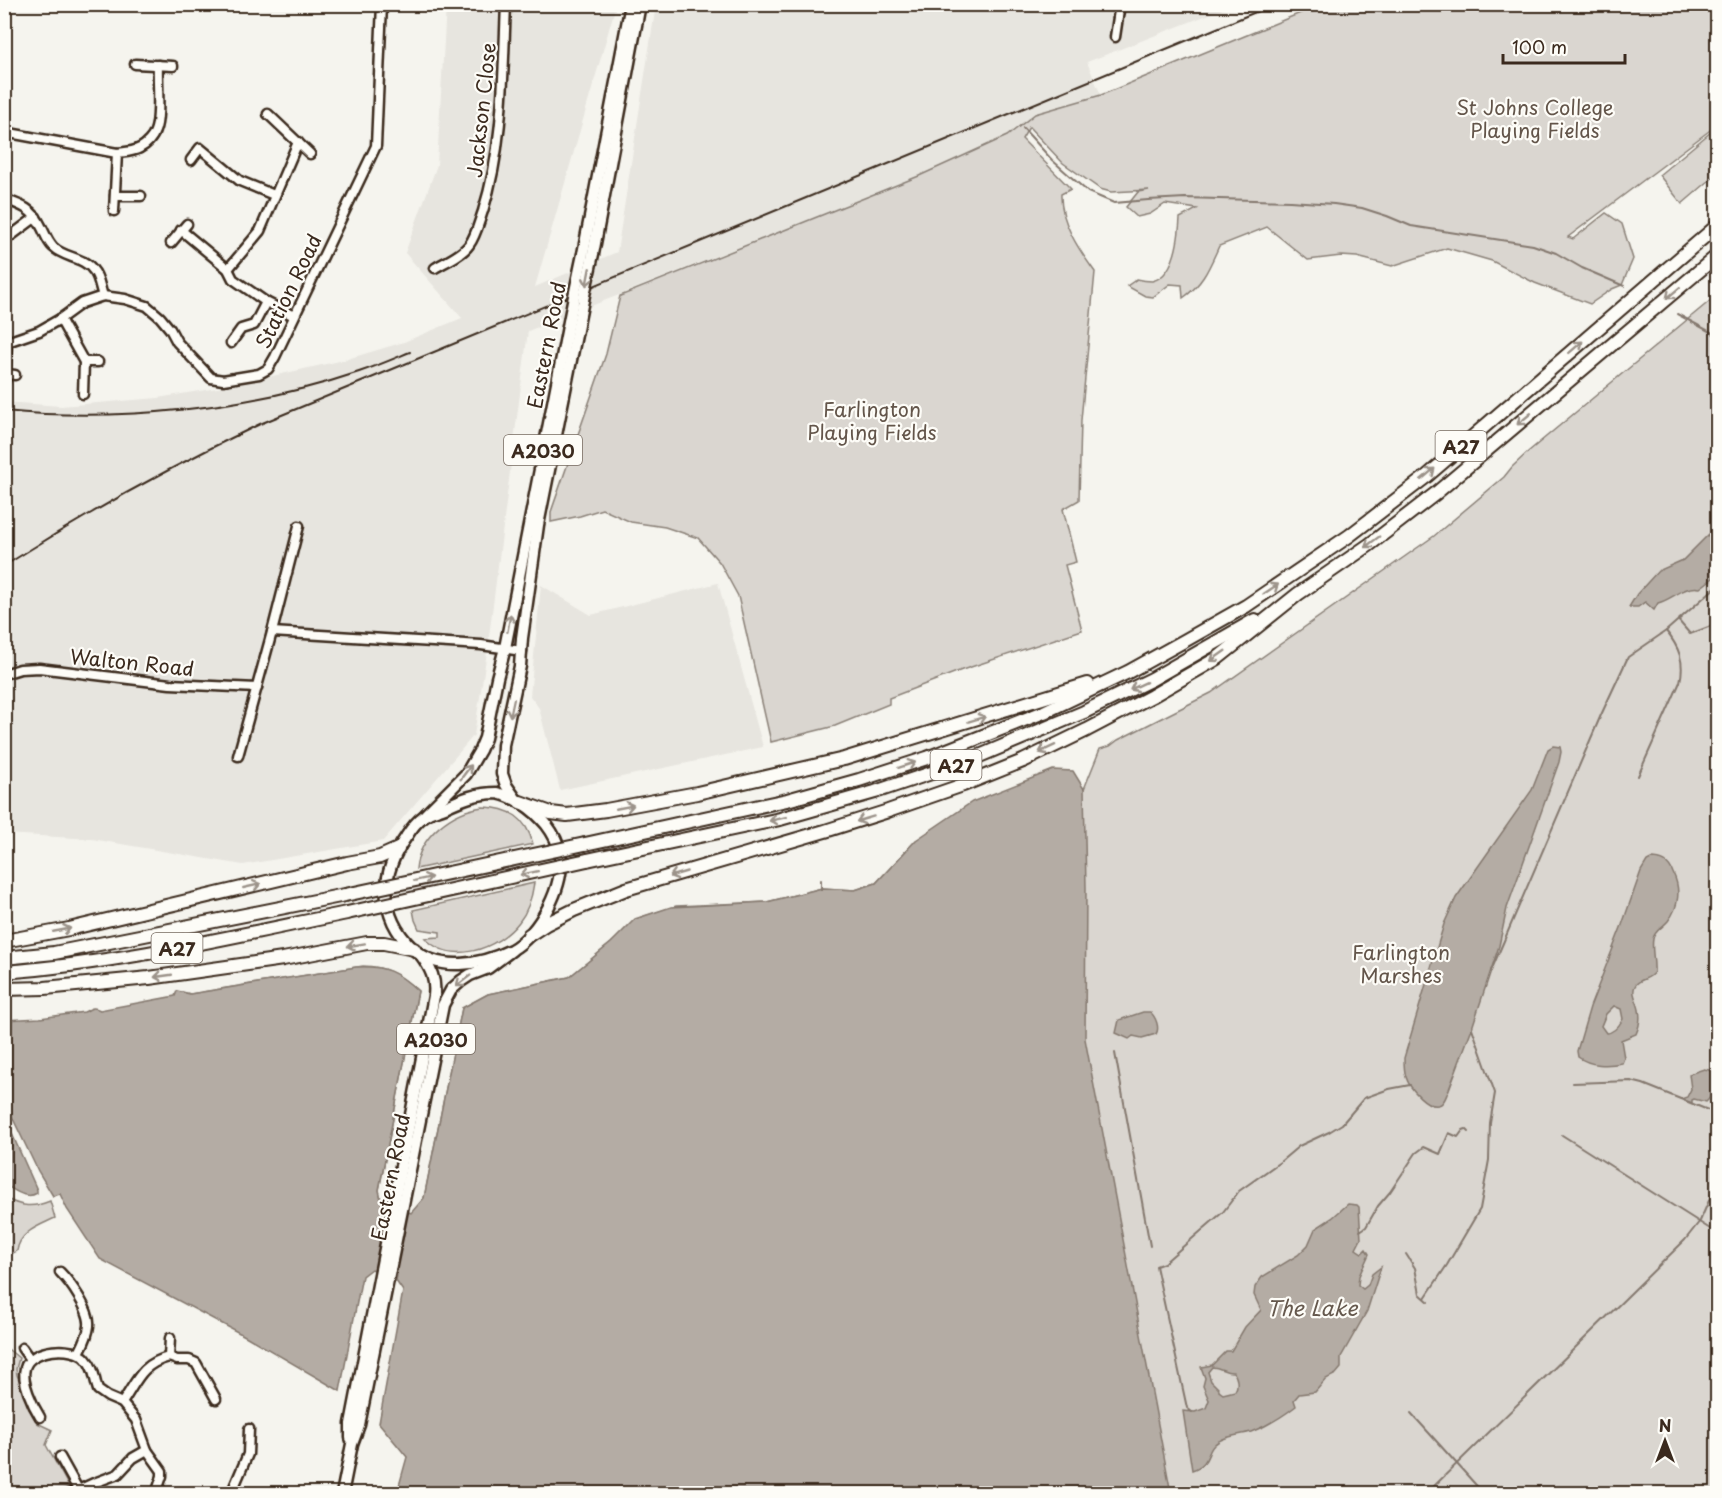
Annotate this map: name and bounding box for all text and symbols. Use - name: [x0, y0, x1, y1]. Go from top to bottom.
- scale bar: [1503, 27, 1624, 65]
- text: 100 m: [1512, 33, 1567, 60]
- street label: Jackson Close: [459, 41, 503, 179]
- park label: St Johns College Playing Fields: [1456, 92, 1614, 145]
- street label: Station Road: [247, 229, 329, 353]
- one-way arrow: [582, 267, 593, 286]
- street label: Eastern Road: [519, 279, 573, 411]
- one-way arrow: [1666, 286, 1681, 300]
- one-way arrow: [1568, 340, 1583, 354]
- park label: Farlington Playing Fields: [807, 394, 937, 447]
- one-way arrow: [1517, 412, 1532, 426]
- road number: A27: [1436, 431, 1486, 461]
- road number: A2030: [504, 435, 582, 465]
- one-way arrow: [1420, 468, 1436, 481]
- one-way arrow: [1365, 535, 1381, 548]
- one-way arrow: [1262, 583, 1278, 595]
- one-way arrow: [504, 614, 515, 634]
- street label: Walton Road: [68, 641, 196, 683]
- one-way arrow: [1211, 650, 1227, 662]
- one-way arrow: [1129, 681, 1147, 693]
- one-way arrow: [505, 698, 517, 717]
- one-way arrow: [967, 713, 986, 724]
- one-way arrow: [1039, 744, 1057, 756]
- road number: A27: [930, 750, 982, 780]
- one-way arrow: [897, 759, 916, 770]
- one-way arrow: [460, 765, 473, 781]
- one-way arrow: [614, 801, 634, 812]
- one-way arrow: [769, 813, 788, 825]
- one-way arrow: [856, 814, 875, 825]
- one-way arrow: [520, 867, 539, 879]
- one-way arrow: [669, 869, 688, 880]
- one-way arrow: [413, 872, 432, 884]
- one-way arrow: [242, 879, 261, 891]
- one-way arrow: [52, 925, 71, 936]
- road number: A27: [152, 933, 202, 963]
- park label: Farlington Marshes: [1352, 937, 1450, 990]
- one-way arrow: [347, 940, 366, 951]
- one-way arrow: [154, 970, 174, 981]
- one-way arrow: [455, 974, 471, 987]
- road number: A2030: [397, 1024, 475, 1054]
- street label: Eastern Road: [363, 1111, 417, 1243]
- water label: The Lake: [1267, 1291, 1359, 1323]
- north arrow: [1635, 1411, 1695, 1471]
- text: N: [1659, 1413, 1671, 1437]

